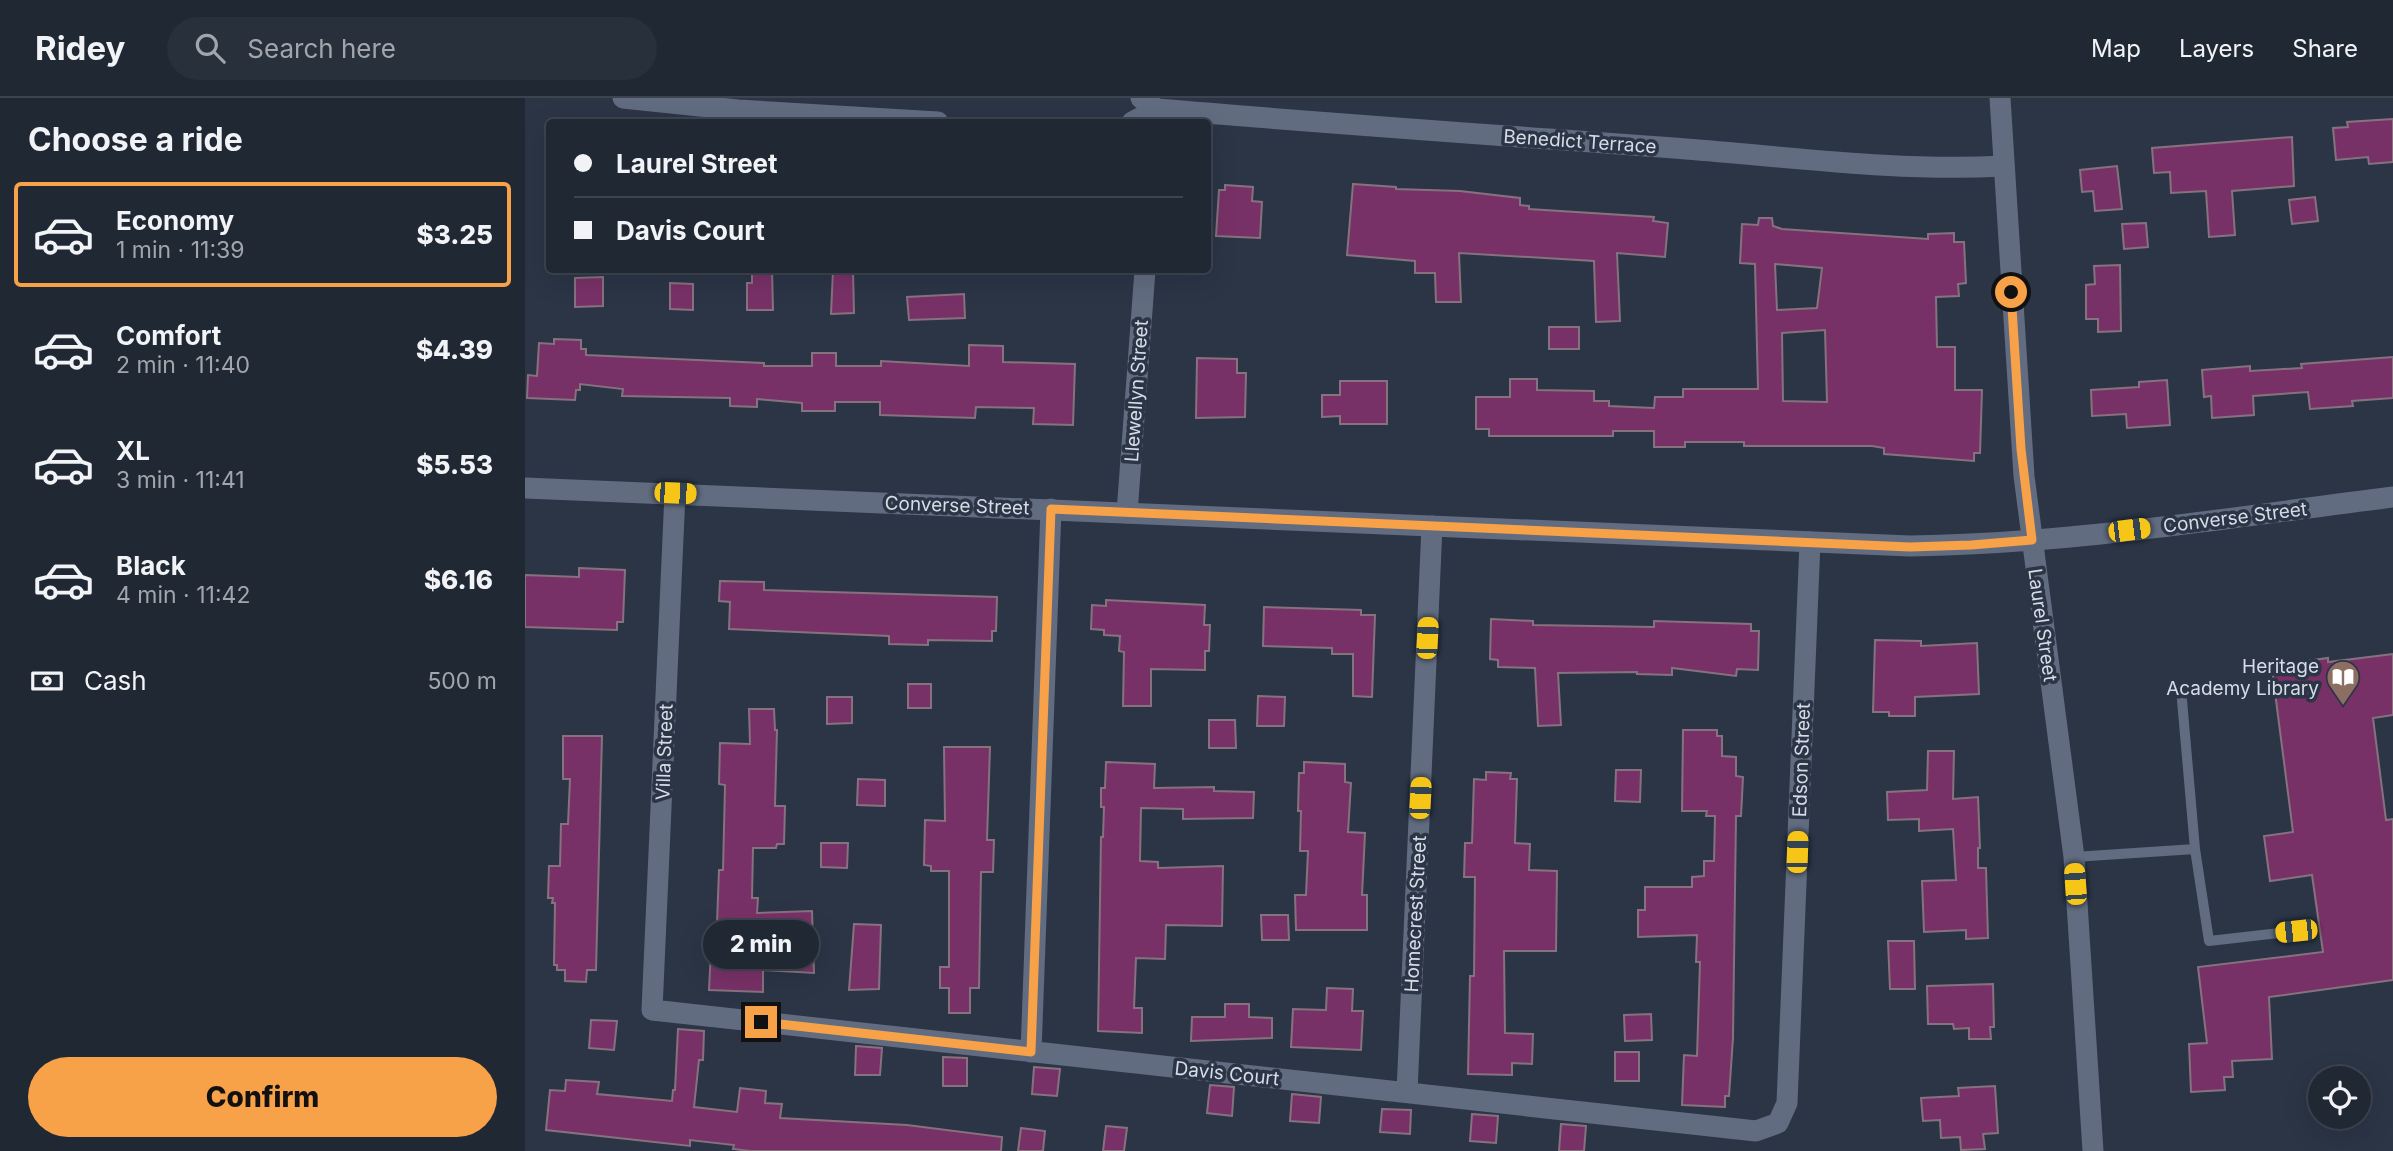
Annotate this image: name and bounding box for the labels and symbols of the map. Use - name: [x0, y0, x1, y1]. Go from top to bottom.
- street label: Benedict Terrace: [1503, 125, 1657, 158]
- route start: [1995, 276, 2027, 308]
- street label: Llewellyn Street: [1120, 319, 1153, 463]
- car: [654, 482, 697, 504]
- street label: Converse Street: [884, 491, 1030, 520]
- street label: Converse Street: [2162, 497, 2308, 538]
- car: [2107, 517, 2152, 543]
- street label: Laurel Street: [2023, 567, 2062, 683]
- car: [1416, 616, 1439, 660]
- place label: Heritage Academy Library: [2166, 655, 2319, 700]
- library icon: Heritage Academy Library: [2324, 658, 2362, 707]
- street label: Edson Street: [1788, 702, 1815, 818]
- street label: Villa Street: [651, 703, 678, 801]
- car: [1409, 776, 1432, 820]
- car: [1786, 831, 1809, 873]
- street label: Homecrest Street: [1400, 835, 1431, 993]
- car: [2064, 862, 2087, 906]
- car: [2275, 918, 2318, 944]
- callout: 2 min: [703, 920, 819, 970]
- route end: [745, 1006, 777, 1038]
- street label: Davis Court: [1174, 1057, 1280, 1090]

